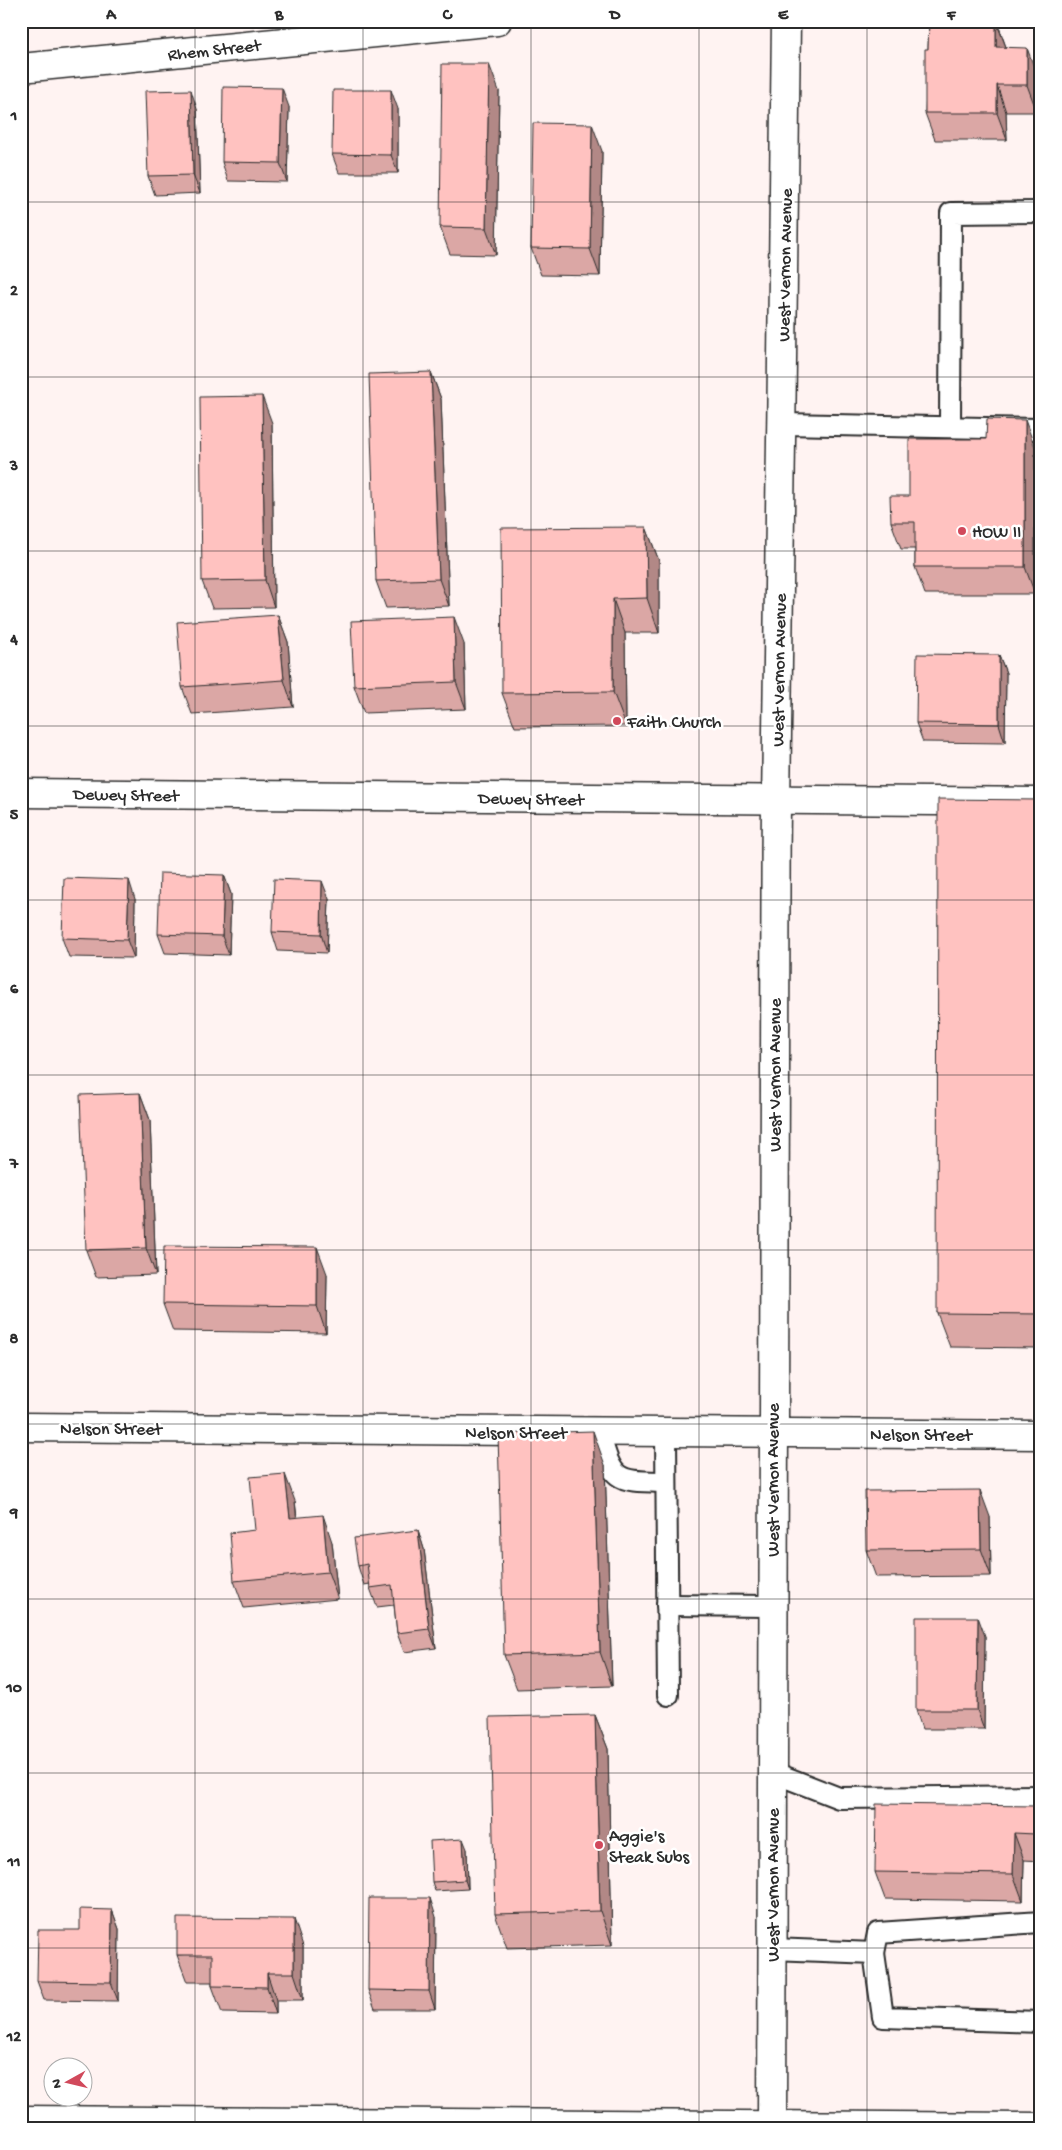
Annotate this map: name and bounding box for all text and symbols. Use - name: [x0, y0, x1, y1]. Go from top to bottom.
- text: A: [105, 7, 117, 26]
- text: B: [274, 7, 284, 26]
- text: C: [442, 7, 453, 26]
- text: D: [608, 7, 621, 26]
- text: E: [778, 7, 789, 26]
- text: F: [946, 7, 957, 26]
- street label: Rhem Street: [167, 36, 263, 67]
- text: 1: [10, 108, 17, 127]
- street label: West Vernon Avenue: [775, 187, 798, 342]
- text: 2: [10, 283, 18, 302]
- text: 3: [9, 458, 18, 477]
- place label: HOW II: [972, 523, 1021, 544]
- marker: HOW II: [956, 525, 968, 537]
- street label: West Vernon Avenue: [769, 592, 792, 747]
- text: 4: [9, 632, 18, 651]
- place label: Faith Church: [626, 713, 722, 734]
- marker: Faith Church: [611, 715, 623, 727]
- street label: Dewey Street: [72, 785, 180, 808]
- street label: Dewey Street: [477, 789, 585, 812]
- text: 5: [10, 807, 19, 826]
- text: 6: [10, 981, 19, 1000]
- street label: West Vernon Avenue: [766, 998, 787, 1152]
- text: 7: [9, 1156, 19, 1175]
- text: 8: [10, 1331, 19, 1350]
- street label: West Vernon Avenue: [764, 1403, 785, 1557]
- street label: Nelson Street: [60, 1420, 164, 1441]
- street label: Nelson Street: [465, 1424, 569, 1445]
- street label: Nelson Street: [870, 1426, 974, 1447]
- text: 9: [9, 1505, 18, 1524]
- text: 10: [5, 1680, 22, 1699]
- street label: West Vernon Avenue: [764, 1808, 785, 1962]
- place label: Aggie's Steak Subs: [609, 1827, 691, 1869]
- marker: Aggie's Steak Subs: [593, 1839, 605, 1851]
- text: 11: [7, 1854, 20, 1873]
- text: 12: [6, 2029, 21, 2048]
- north arrow: [42, 2058, 92, 2108]
- text: N: [49, 2078, 67, 2089]

